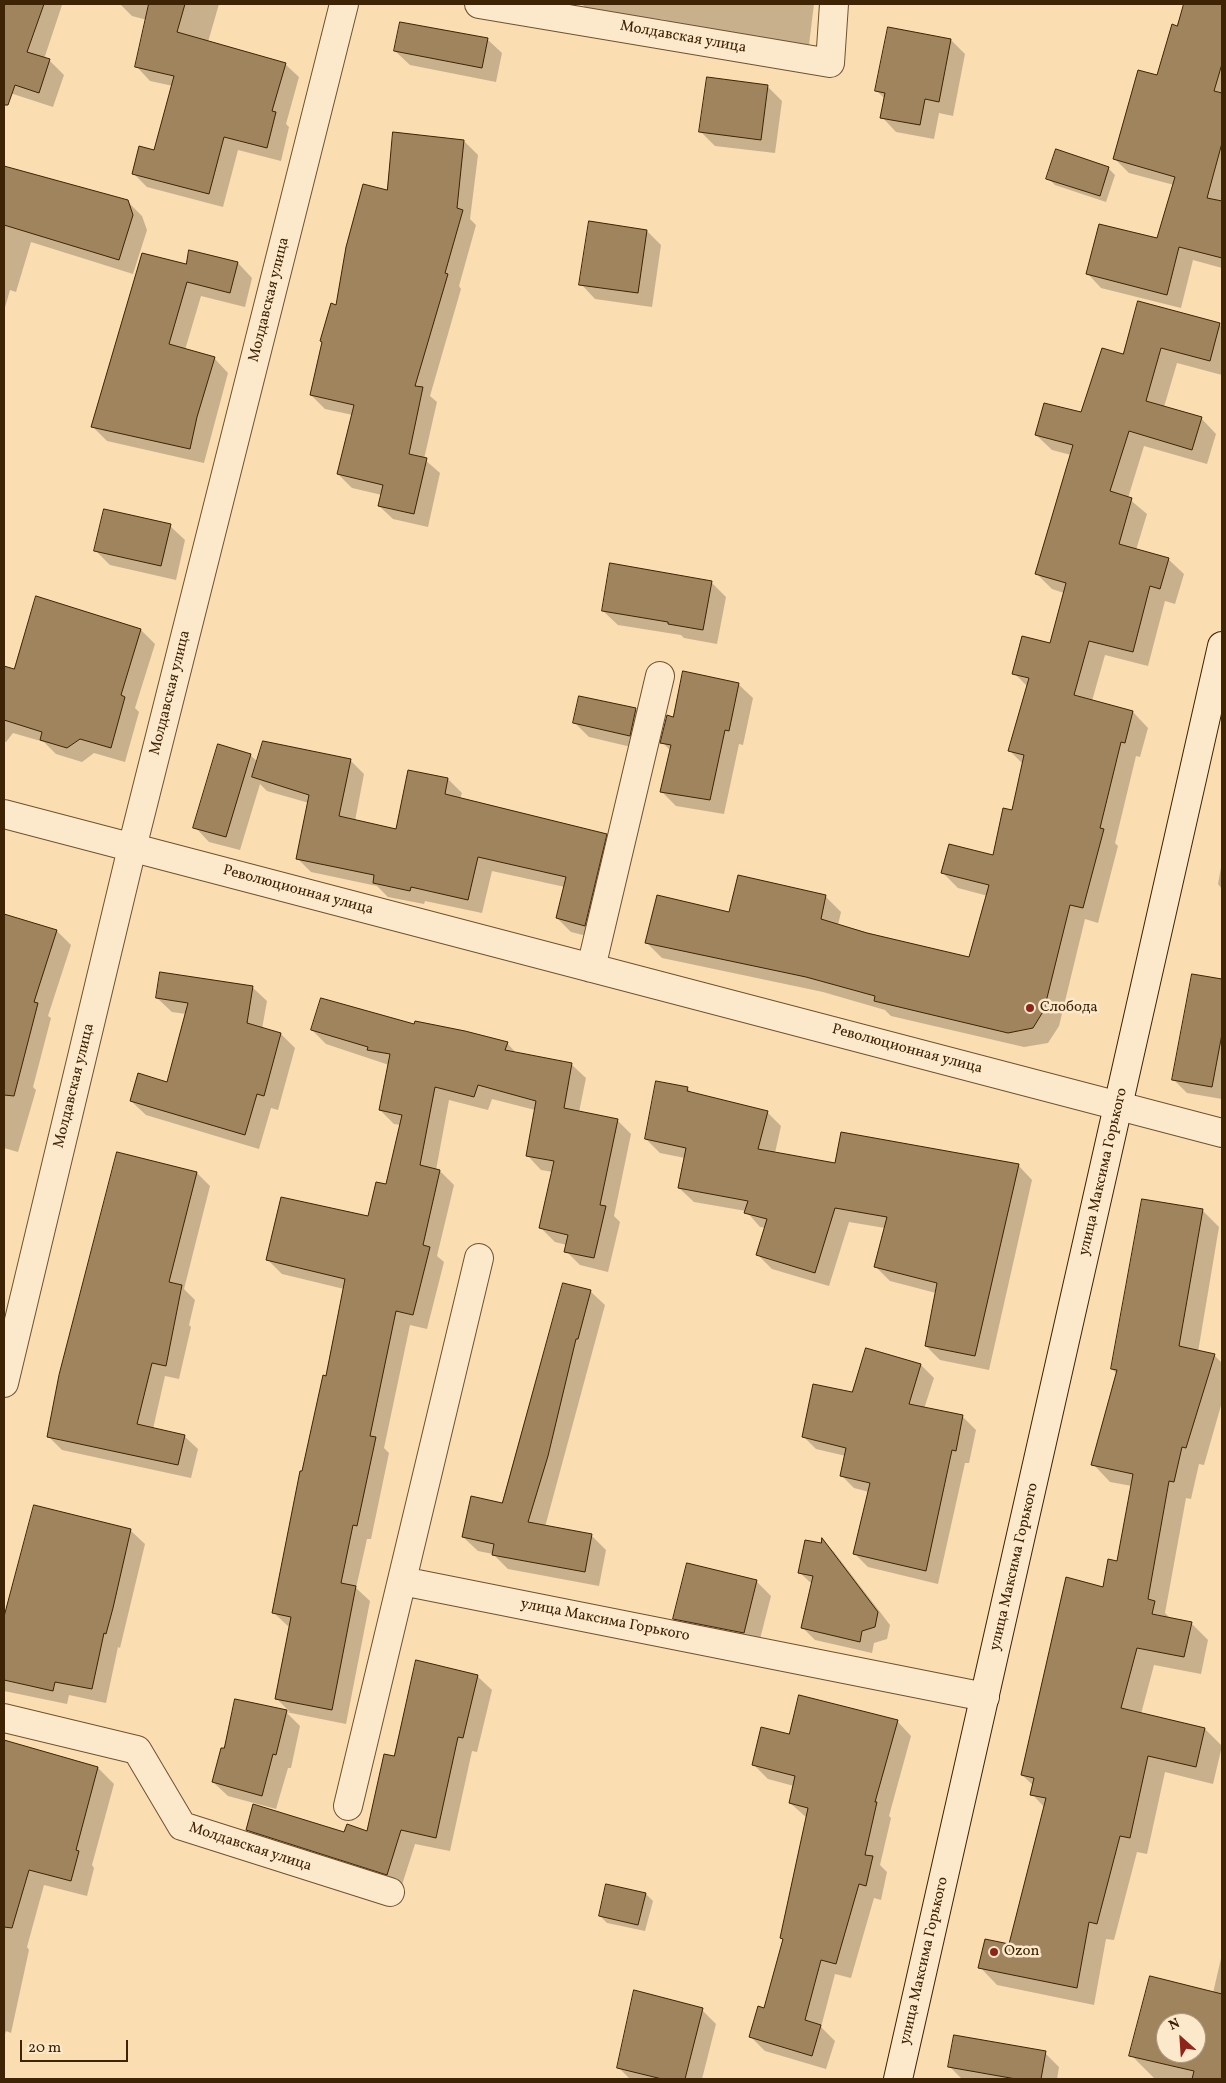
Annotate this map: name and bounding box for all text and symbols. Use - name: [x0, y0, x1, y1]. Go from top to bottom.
- street label: Молдавская улица: [618, 18, 748, 58]
- street label: Молдавская улица: [246, 236, 294, 364]
- street label: Молдавская улица: [147, 629, 195, 757]
- street label: Революционная улица: [221, 862, 375, 920]
- place label: Слобода: [1040, 999, 1098, 1017]
- marker: Слобода: [1024, 1002, 1036, 1014]
- street label: Революционная улица: [830, 1021, 984, 1079]
- street label: Молдавская улица: [51, 1022, 99, 1150]
- street label: улица Максима Горького: [1076, 1086, 1132, 1258]
- street label: улица Максима Горького: [987, 1481, 1043, 1653]
- street label: улица Максима Горького: [519, 1596, 691, 1646]
- street label: Молдавская улица: [186, 1820, 314, 1876]
- street label: улица Максима Горького: [897, 1875, 953, 2047]
- place label: Ozon: [1004, 1943, 1039, 1961]
- marker: Ozon: [988, 1946, 1000, 1958]
- north arrow: [1156, 2013, 1206, 2063]
- text: N: [1166, 2014, 1183, 2036]
- scale bar: [22, 2030, 130, 2062]
- text: 20 m: [28, 2038, 61, 2059]

